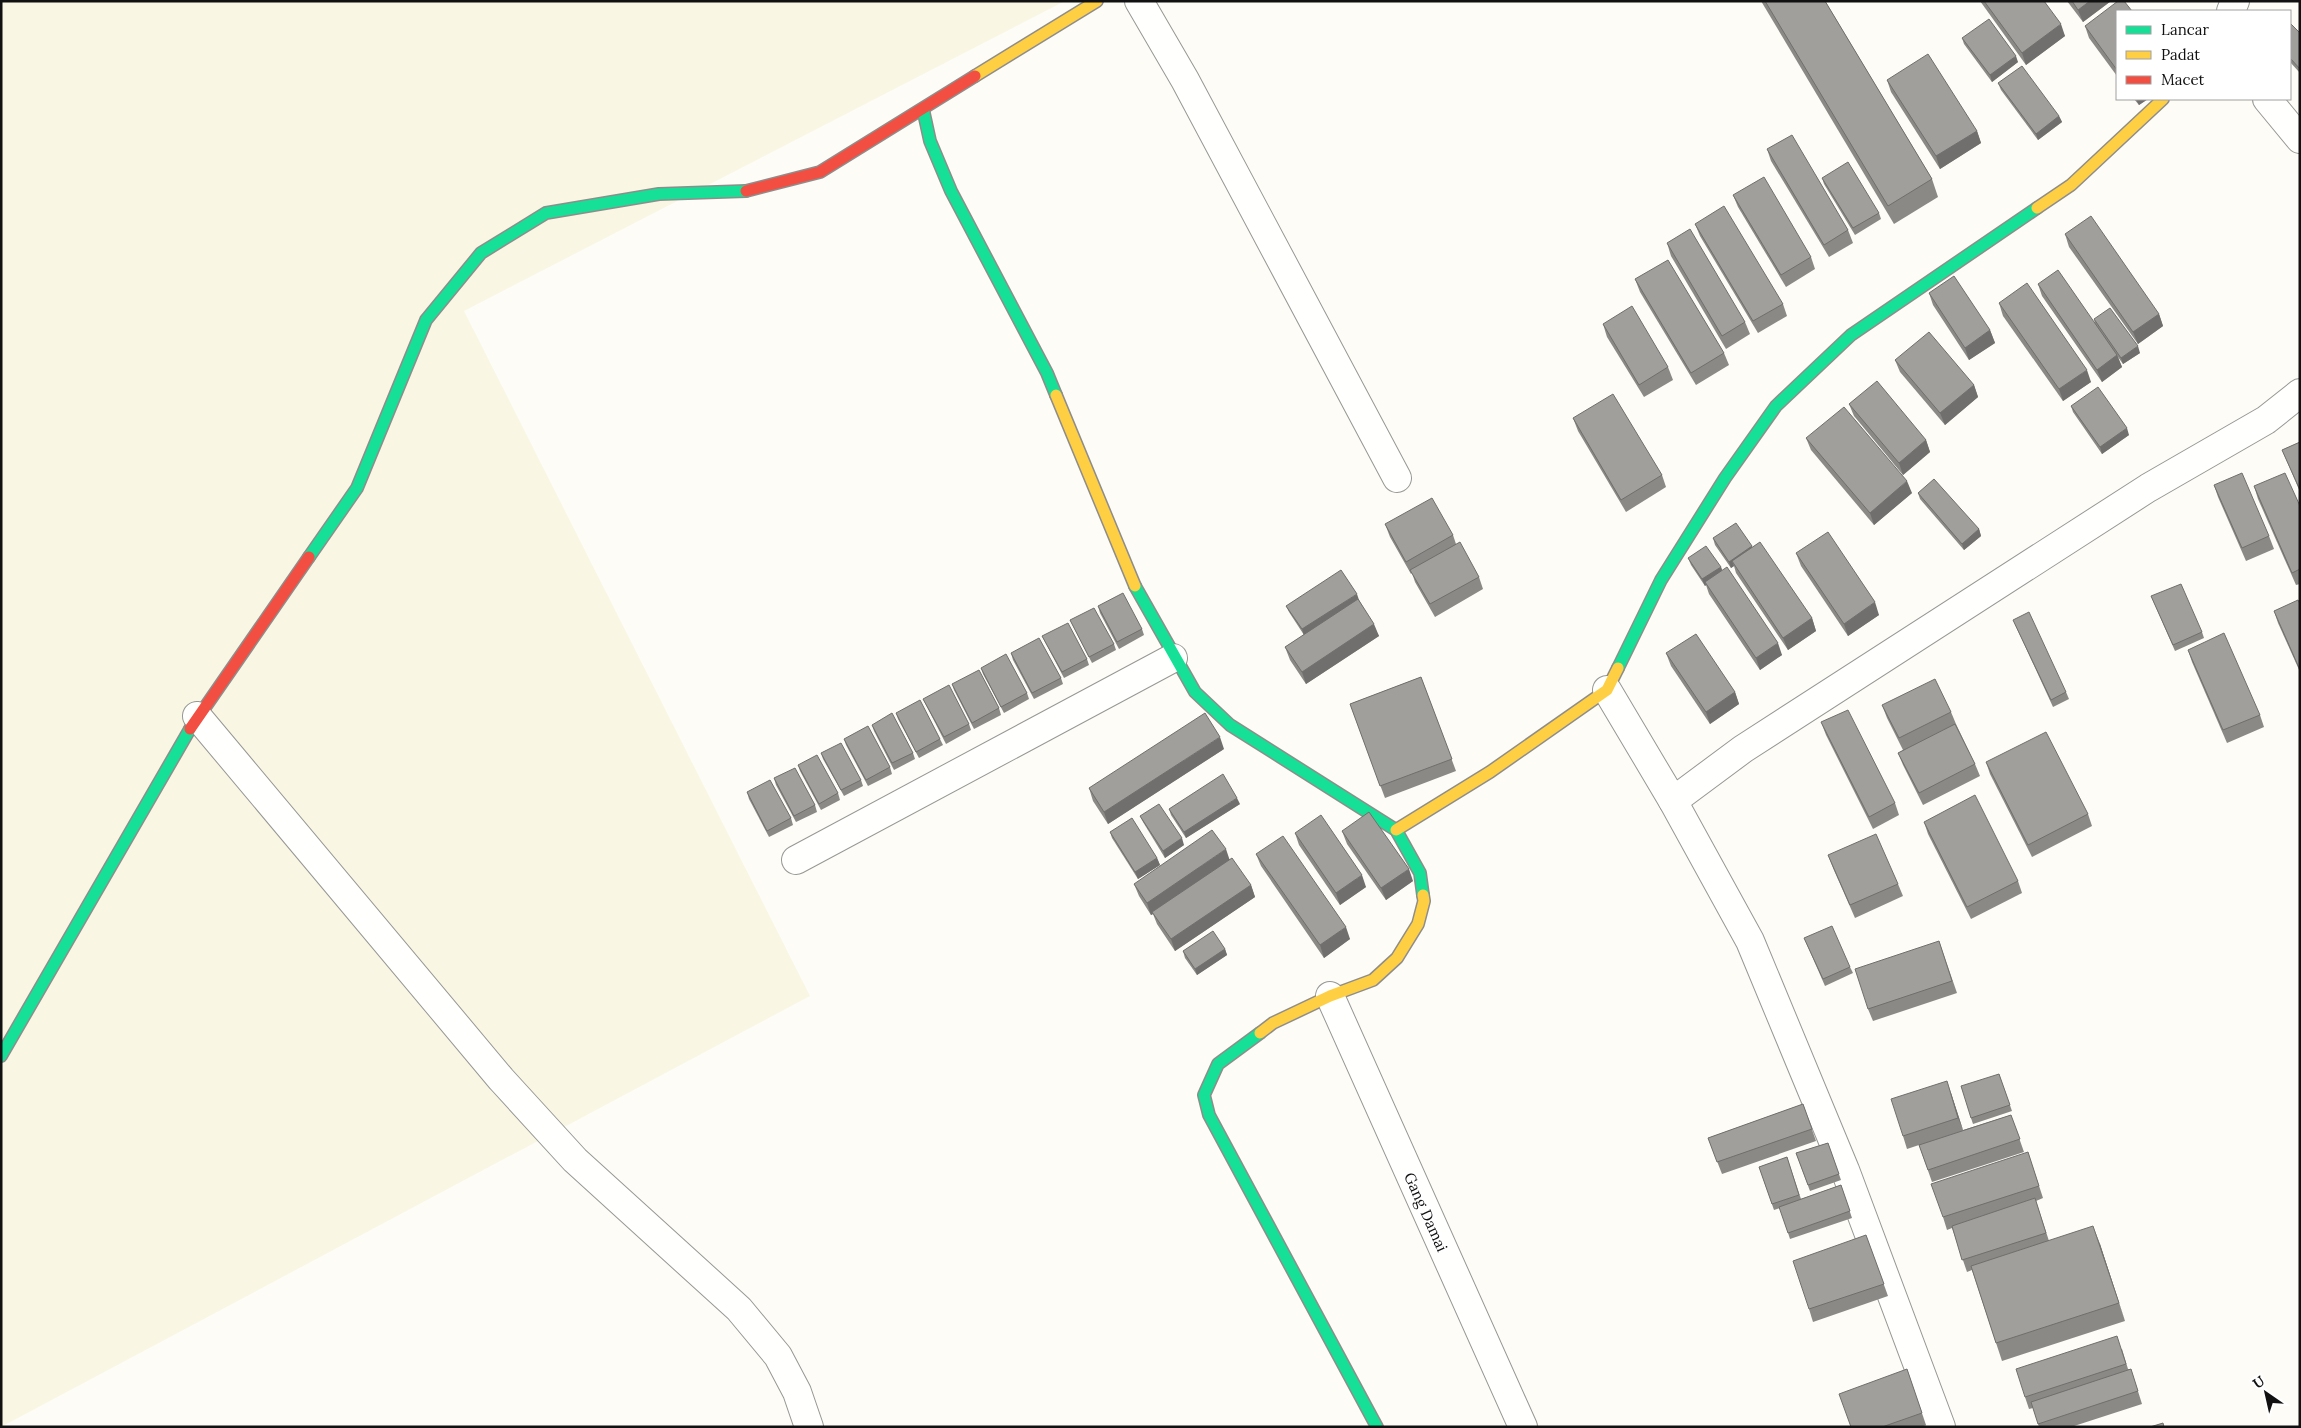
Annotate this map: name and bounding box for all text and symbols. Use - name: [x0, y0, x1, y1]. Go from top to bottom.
- legend: [2116, 10, 2291, 100]
- text: Lancar: [2161, 20, 2210, 39]
- text: Padat: [2161, 45, 2200, 64]
- text: Macet: [2161, 70, 2204, 89]
- street label: Gang Damai: [1400, 1169, 1452, 1255]
- north arrow: [2241, 1368, 2291, 1418]
- text: U: [2249, 1372, 2268, 1393]

